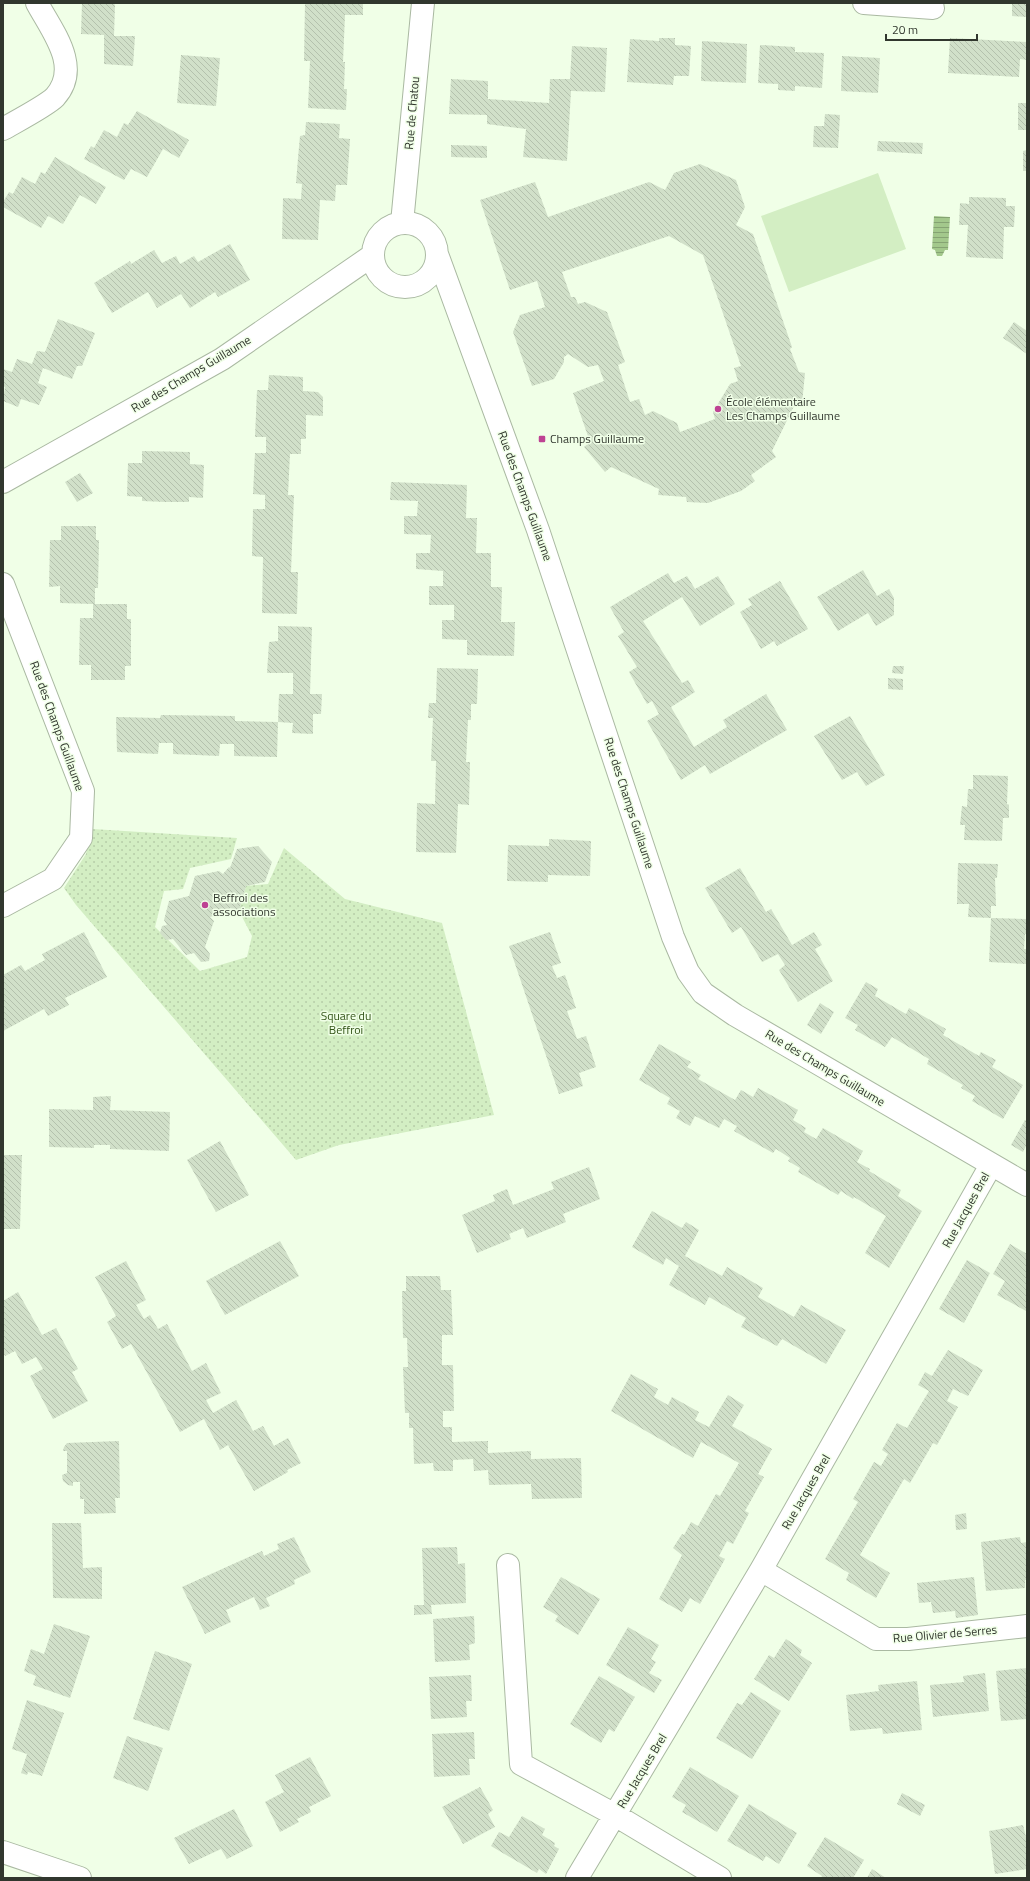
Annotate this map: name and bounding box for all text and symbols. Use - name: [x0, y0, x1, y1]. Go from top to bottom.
- scale bar: [886, 16, 977, 42]
- text: 20 m: [892, 20, 918, 39]
- street label: Rue de Chatou: [399, 76, 424, 150]
- street label: Rue des Champs Guillaume: [127, 330, 254, 417]
- place label: École élémentaire Les Champs Guillaume: [726, 392, 840, 425]
- marker: École élémentaire Les Champs Guillaume: [713, 404, 723, 414]
- street label: Rue des Champs Guillaume: [493, 428, 558, 563]
- place label: Champs Guillaume: [550, 429, 644, 448]
- marker: Champs Guillaume: [537, 434, 547, 444]
- street label: Rue des Champs Guillaume: [25, 658, 90, 793]
- street label: Rue des Champs Guillaume: [599, 735, 660, 871]
- place label: Beffroi des associations: [213, 888, 276, 921]
- marker: Beffroi des associations: [200, 900, 210, 910]
- park label: Square du Beffroi: [321, 1006, 371, 1039]
- street label: Rue des Champs Guillaume: [762, 1024, 889, 1111]
- street label: Rue Jacques Brel: [937, 1168, 994, 1251]
- street label: Rue Jacques Brel: [776, 1450, 835, 1533]
- street label: Rue Olivier de Serres: [892, 1619, 998, 1648]
- street label: Rue Jacques Brel: [612, 1730, 671, 1812]

